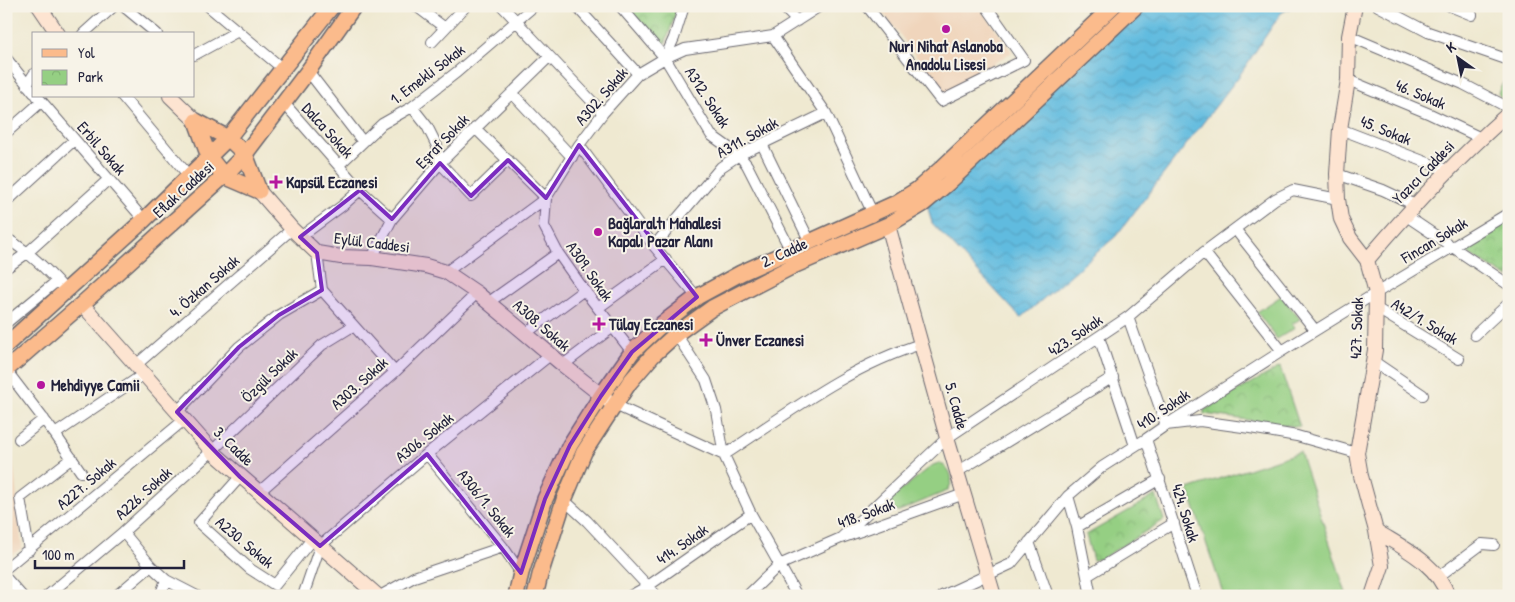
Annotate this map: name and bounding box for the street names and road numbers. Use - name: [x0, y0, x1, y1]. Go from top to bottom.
- street label: 1. Emekli Sokak: [385, 38, 469, 109]
- street label: A302. Sokak: [570, 62, 633, 130]
- street label: A312. Sokak: [680, 62, 736, 132]
- street label: 46. Sokak: [1392, 74, 1450, 115]
- street label: Dalca Sokak: [297, 98, 359, 163]
- street label: Eşraf Sokak: [410, 108, 474, 173]
- street label: 45. Sokak: [1357, 110, 1415, 150]
- street label: A311. Sokak: [712, 111, 782, 163]
- street label: Erbil Sokak: [72, 116, 132, 180]
- street label: Yazıcı Caddesi: [1387, 135, 1459, 209]
- street label: Eflak Caddesi: [148, 156, 218, 222]
- street label: Fincan Sokak: [1396, 211, 1471, 269]
- street label: Eylül Caddesi: [333, 226, 411, 258]
- street label: 2. Cadde: [757, 232, 811, 272]
- street label: A309. Sokak: [561, 237, 619, 306]
- street label: 4. Özkan Sokak: [164, 249, 244, 323]
- street label: A42/1. Sokak: [1387, 292, 1463, 350]
- street label: A308. Sokak: [509, 294, 576, 356]
- street label: 427. Sokak: [1344, 296, 1368, 359]
- street label: 423. Sokak: [1044, 309, 1107, 361]
- street label: Özgül Sokak: [236, 342, 302, 407]
- street label: A303. Sokak: [326, 351, 393, 415]
- street label: 5. Cadde: [940, 380, 974, 433]
- street label: 410. Sokak: [1132, 383, 1194, 435]
- street label: A306. Sokak: [390, 407, 458, 467]
- street label: 3. Cadde: [209, 421, 259, 471]
- street label: A227. Sokak: [52, 451, 121, 514]
- street label: A226. Sokak: [110, 461, 176, 524]
- street label: A306/1. Sokak: [453, 464, 521, 542]
- street label: 424. Sokak: [1167, 481, 1205, 545]
- street label: 418. Sokak: [834, 492, 898, 533]
- street label: A230. Sokak: [211, 511, 279, 573]
- street label: 414. Sokak: [652, 518, 712, 570]

